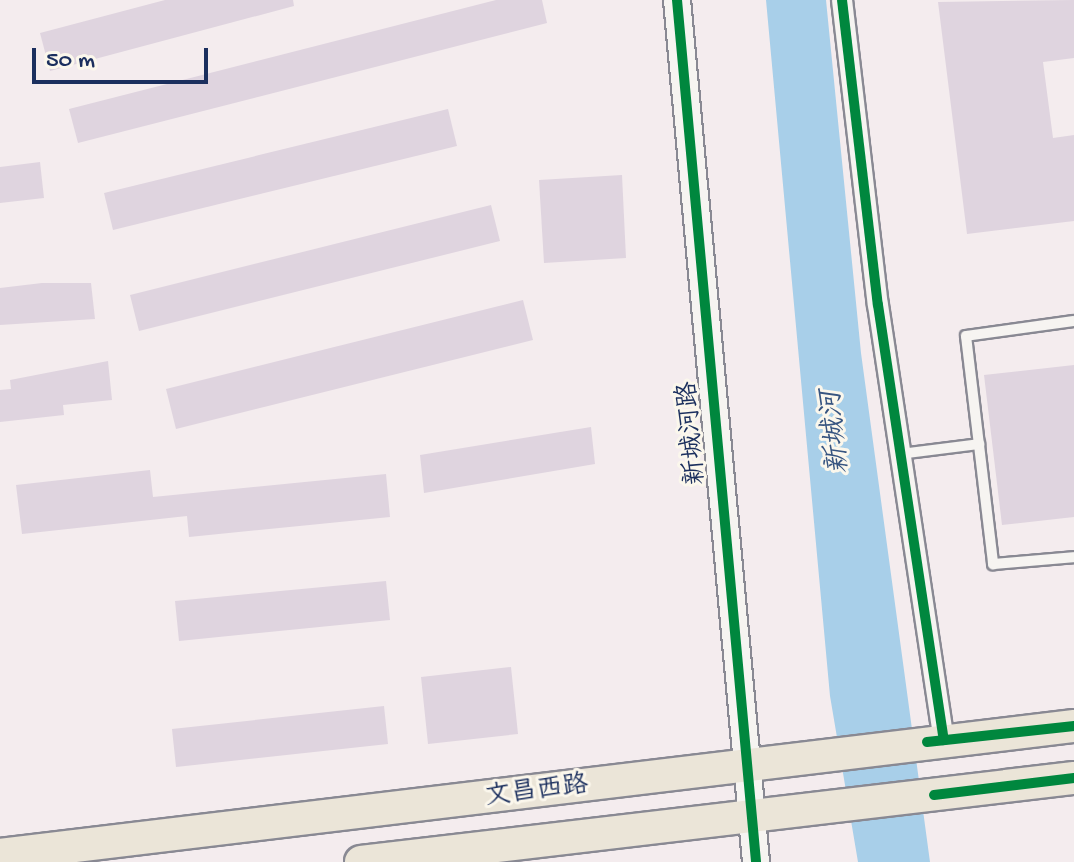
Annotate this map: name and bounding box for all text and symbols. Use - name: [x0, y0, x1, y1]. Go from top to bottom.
- scale bar: [36, 32, 212, 82]
- text: 50 m: [46, 47, 95, 76]
- street label: 新城河路: [674, 380, 714, 486]
- water label: 新城河: [816, 388, 858, 476]
- street label: 文昌西路: [483, 771, 591, 815]

